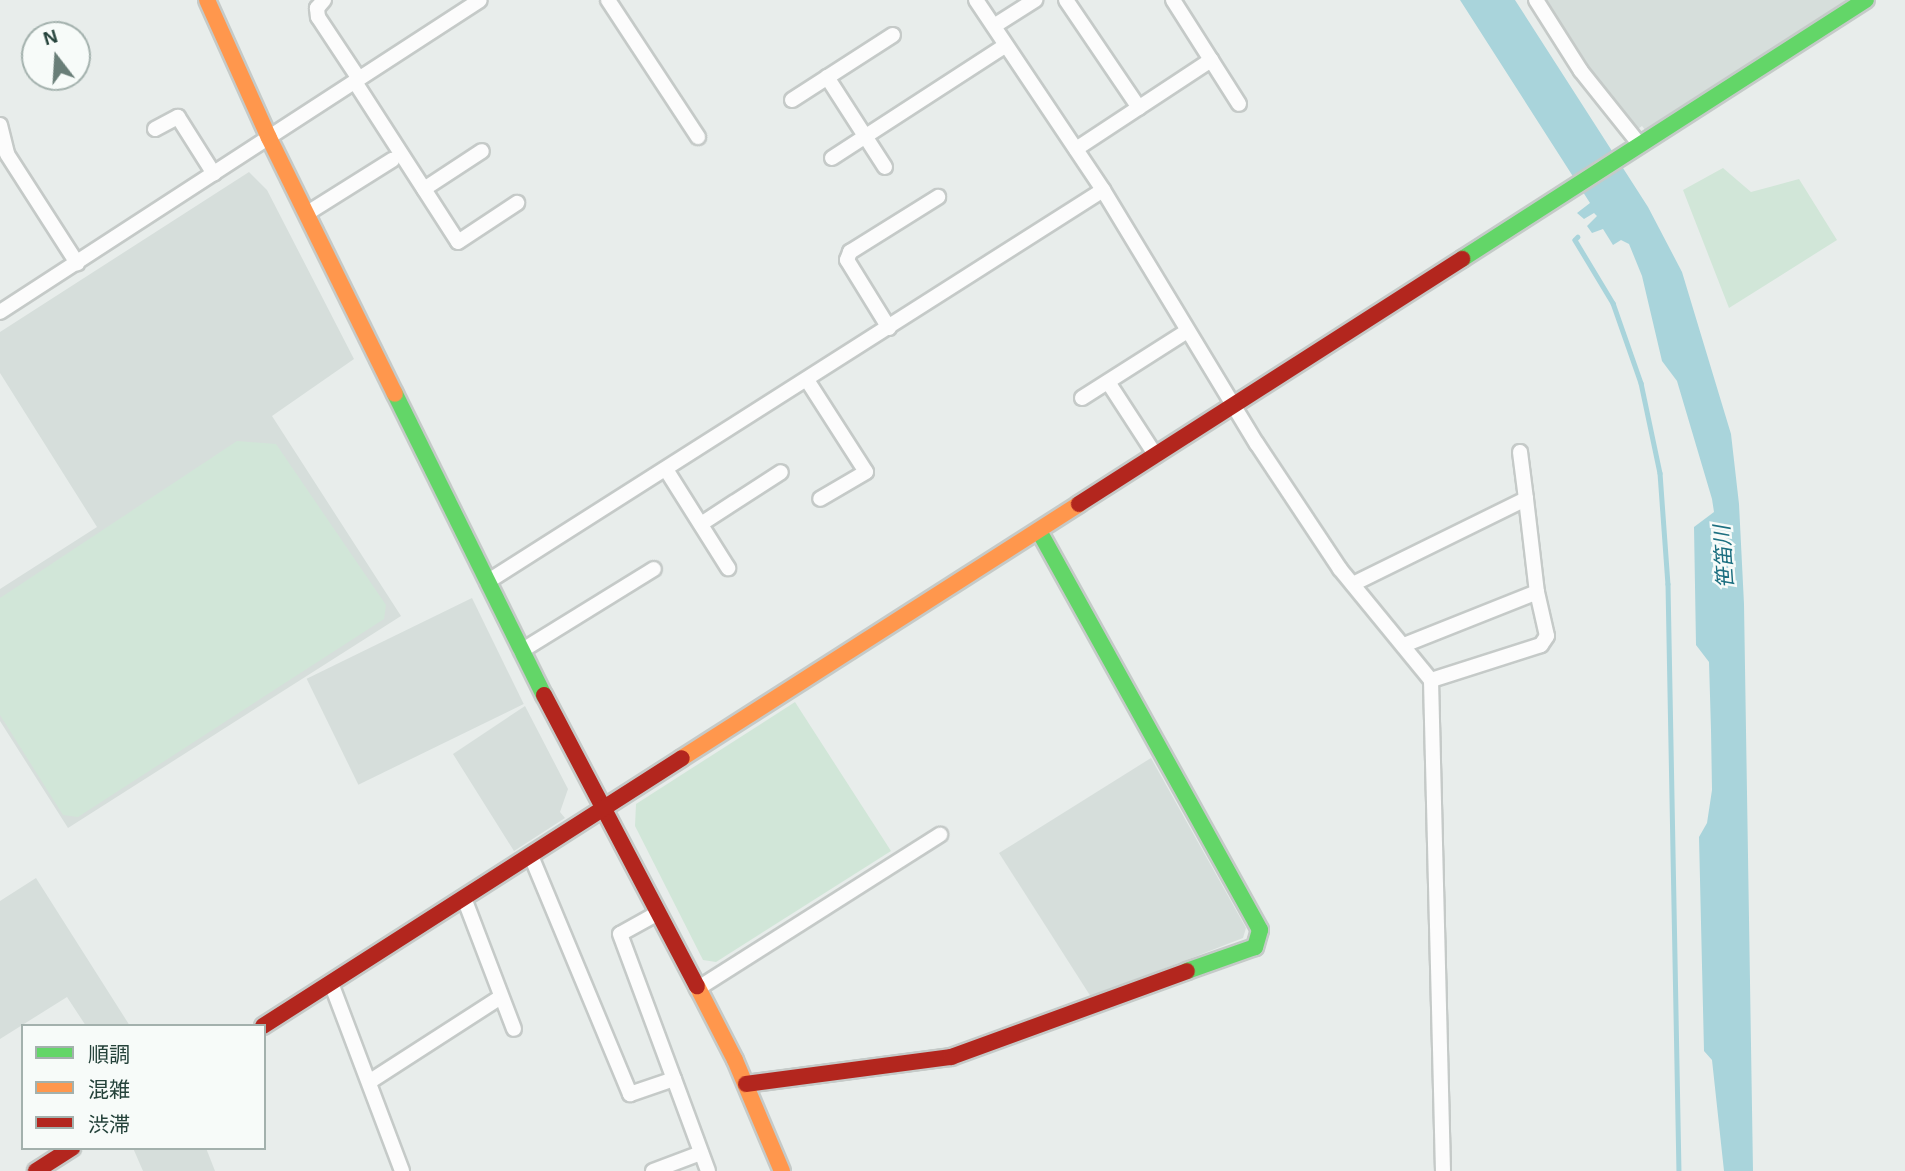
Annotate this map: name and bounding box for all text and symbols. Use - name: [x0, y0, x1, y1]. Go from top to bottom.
- north arrow: [21, 21, 91, 91]
- text: N: [41, 25, 60, 49]
- water label: 笹笛川: [1709, 525, 1739, 589]
- legend: [21, 1024, 266, 1150]
- text: 順調: [88, 1043, 130, 1066]
- text: 混雑: [88, 1078, 130, 1101]
- text: 渋滞: [88, 1113, 130, 1136]

